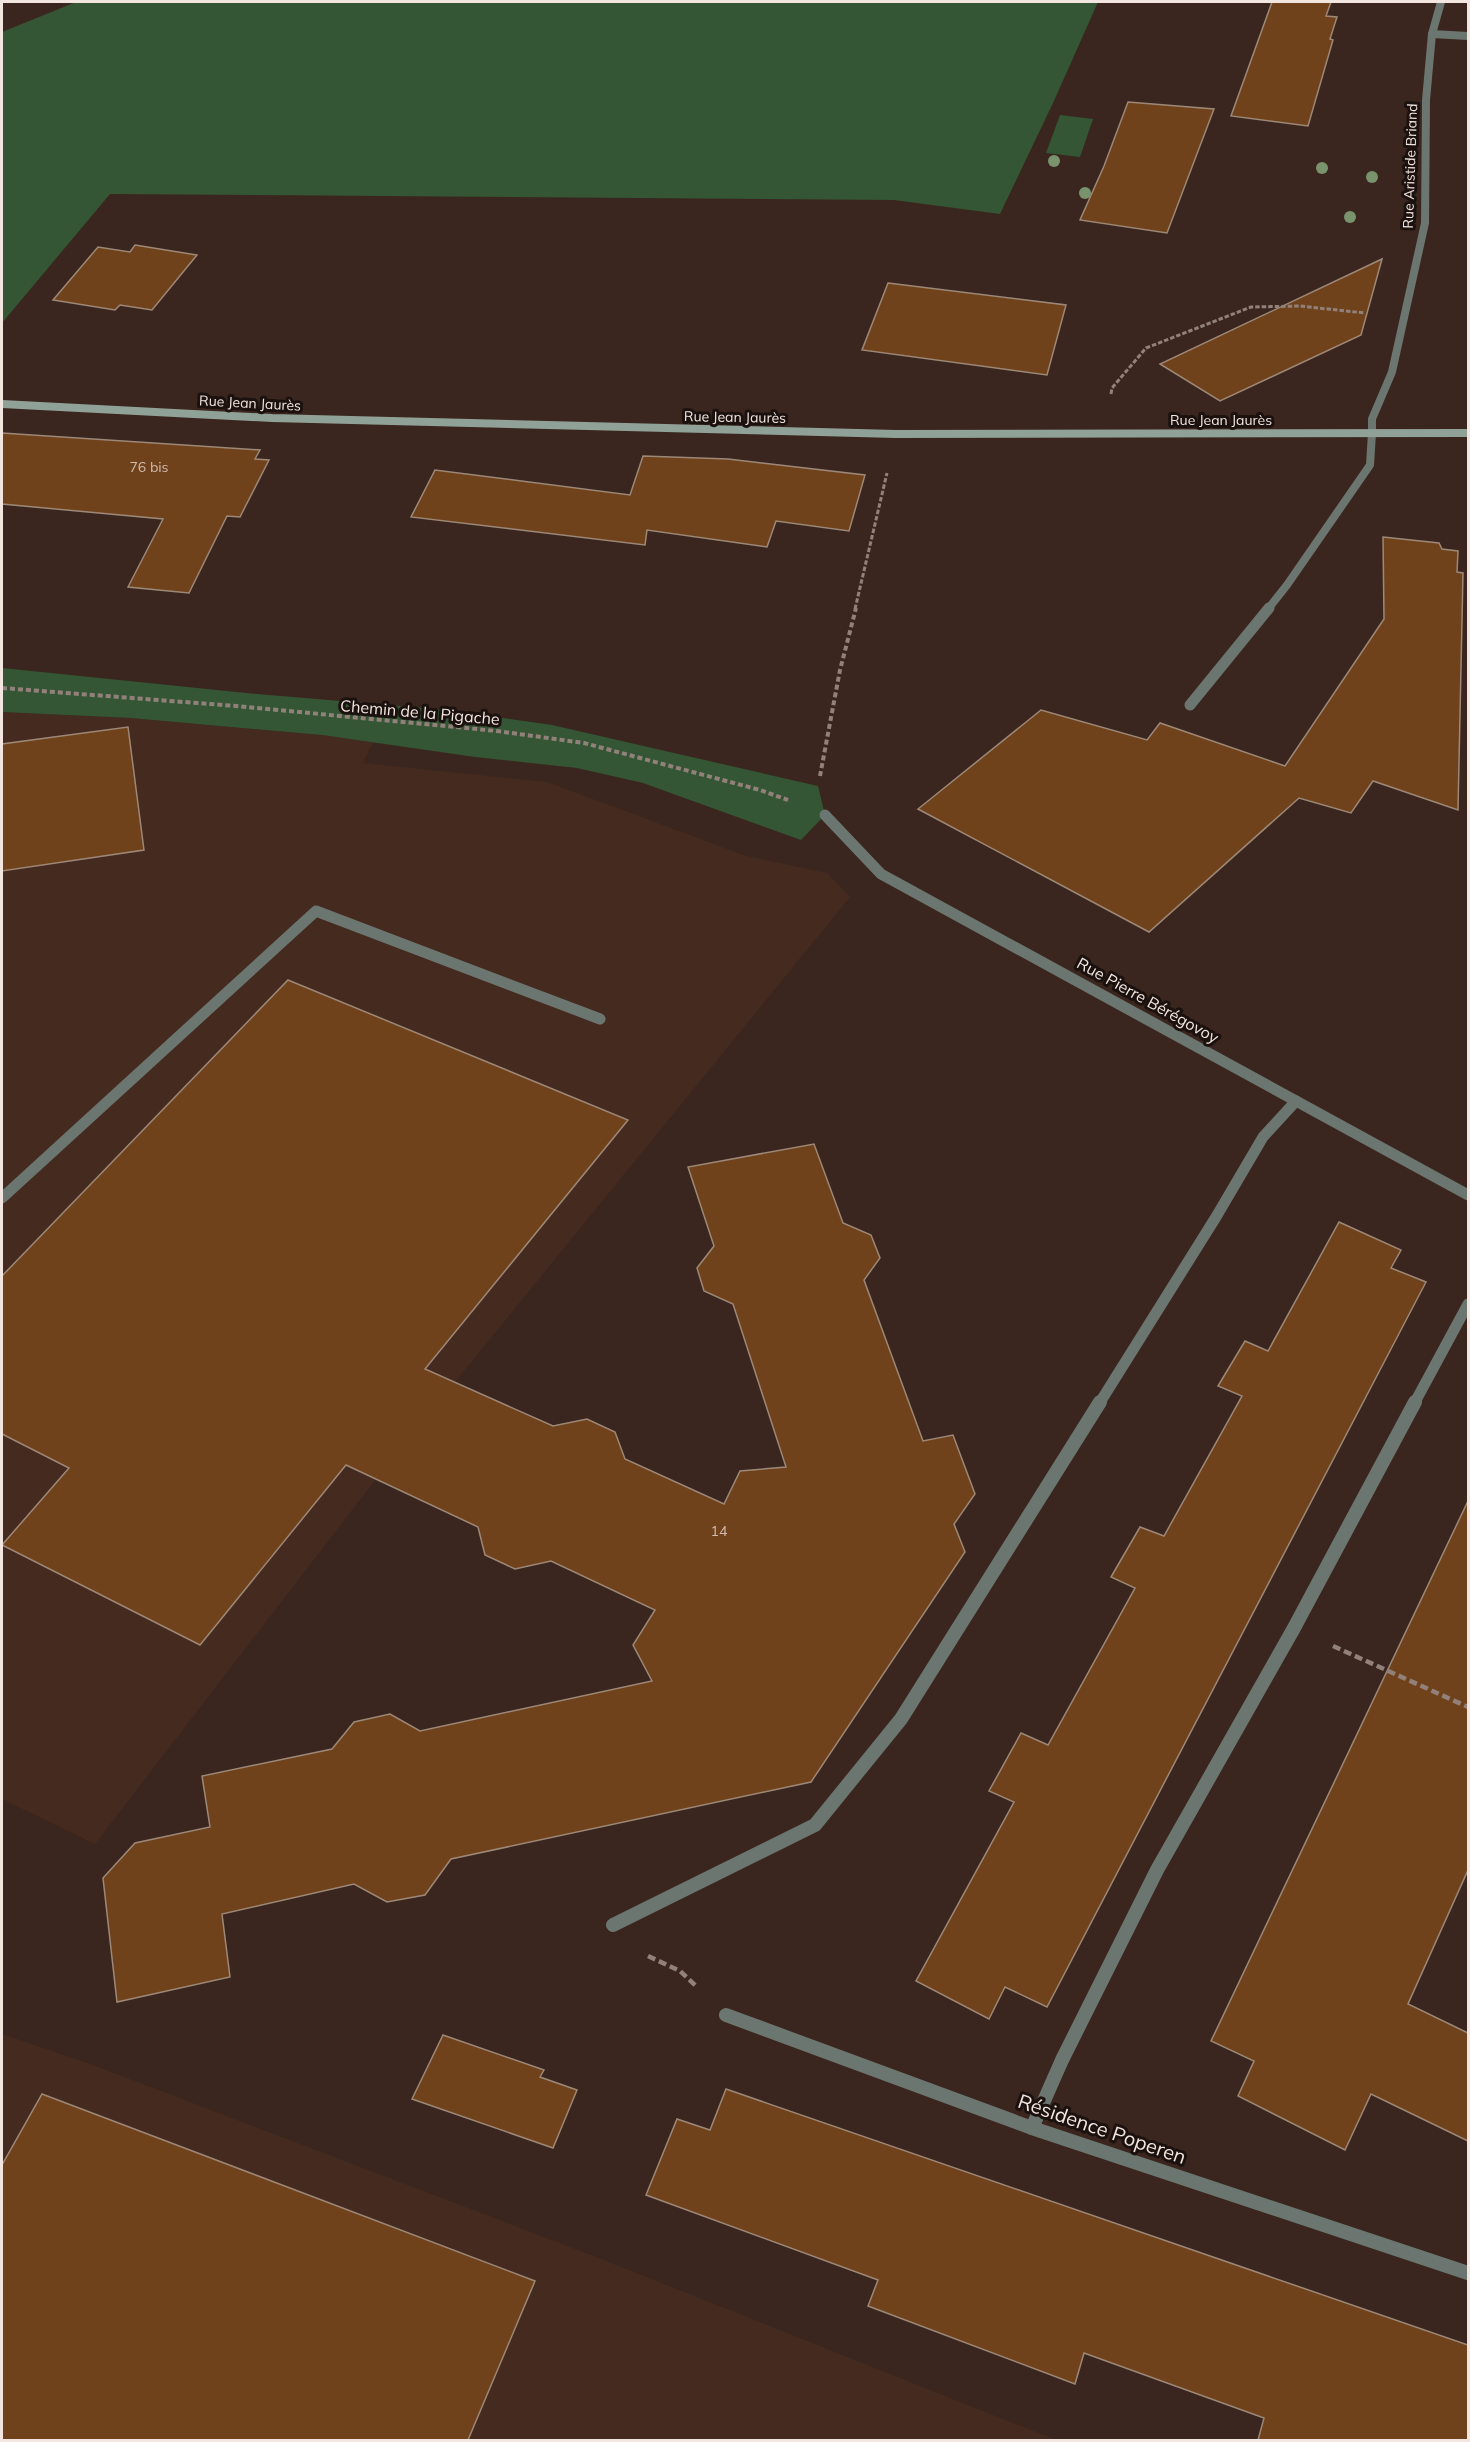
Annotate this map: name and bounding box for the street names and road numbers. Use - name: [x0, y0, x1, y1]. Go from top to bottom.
- street label: Rue Aristide Briand: [1399, 103, 1421, 229]
- street label: Rue Jean Jaurès: [199, 391, 302, 415]
- street label: Rue Jean Jaurès: [684, 407, 786, 427]
- street label: Rue Jean Jaurès: [1170, 411, 1272, 429]
- street label: Chemin de la Pigache: [339, 695, 501, 729]
- street label: Rue Pierre Bérégovoy: [1074, 953, 1223, 1048]
- street label: Résidence Poperen: [1015, 2088, 1190, 2169]

